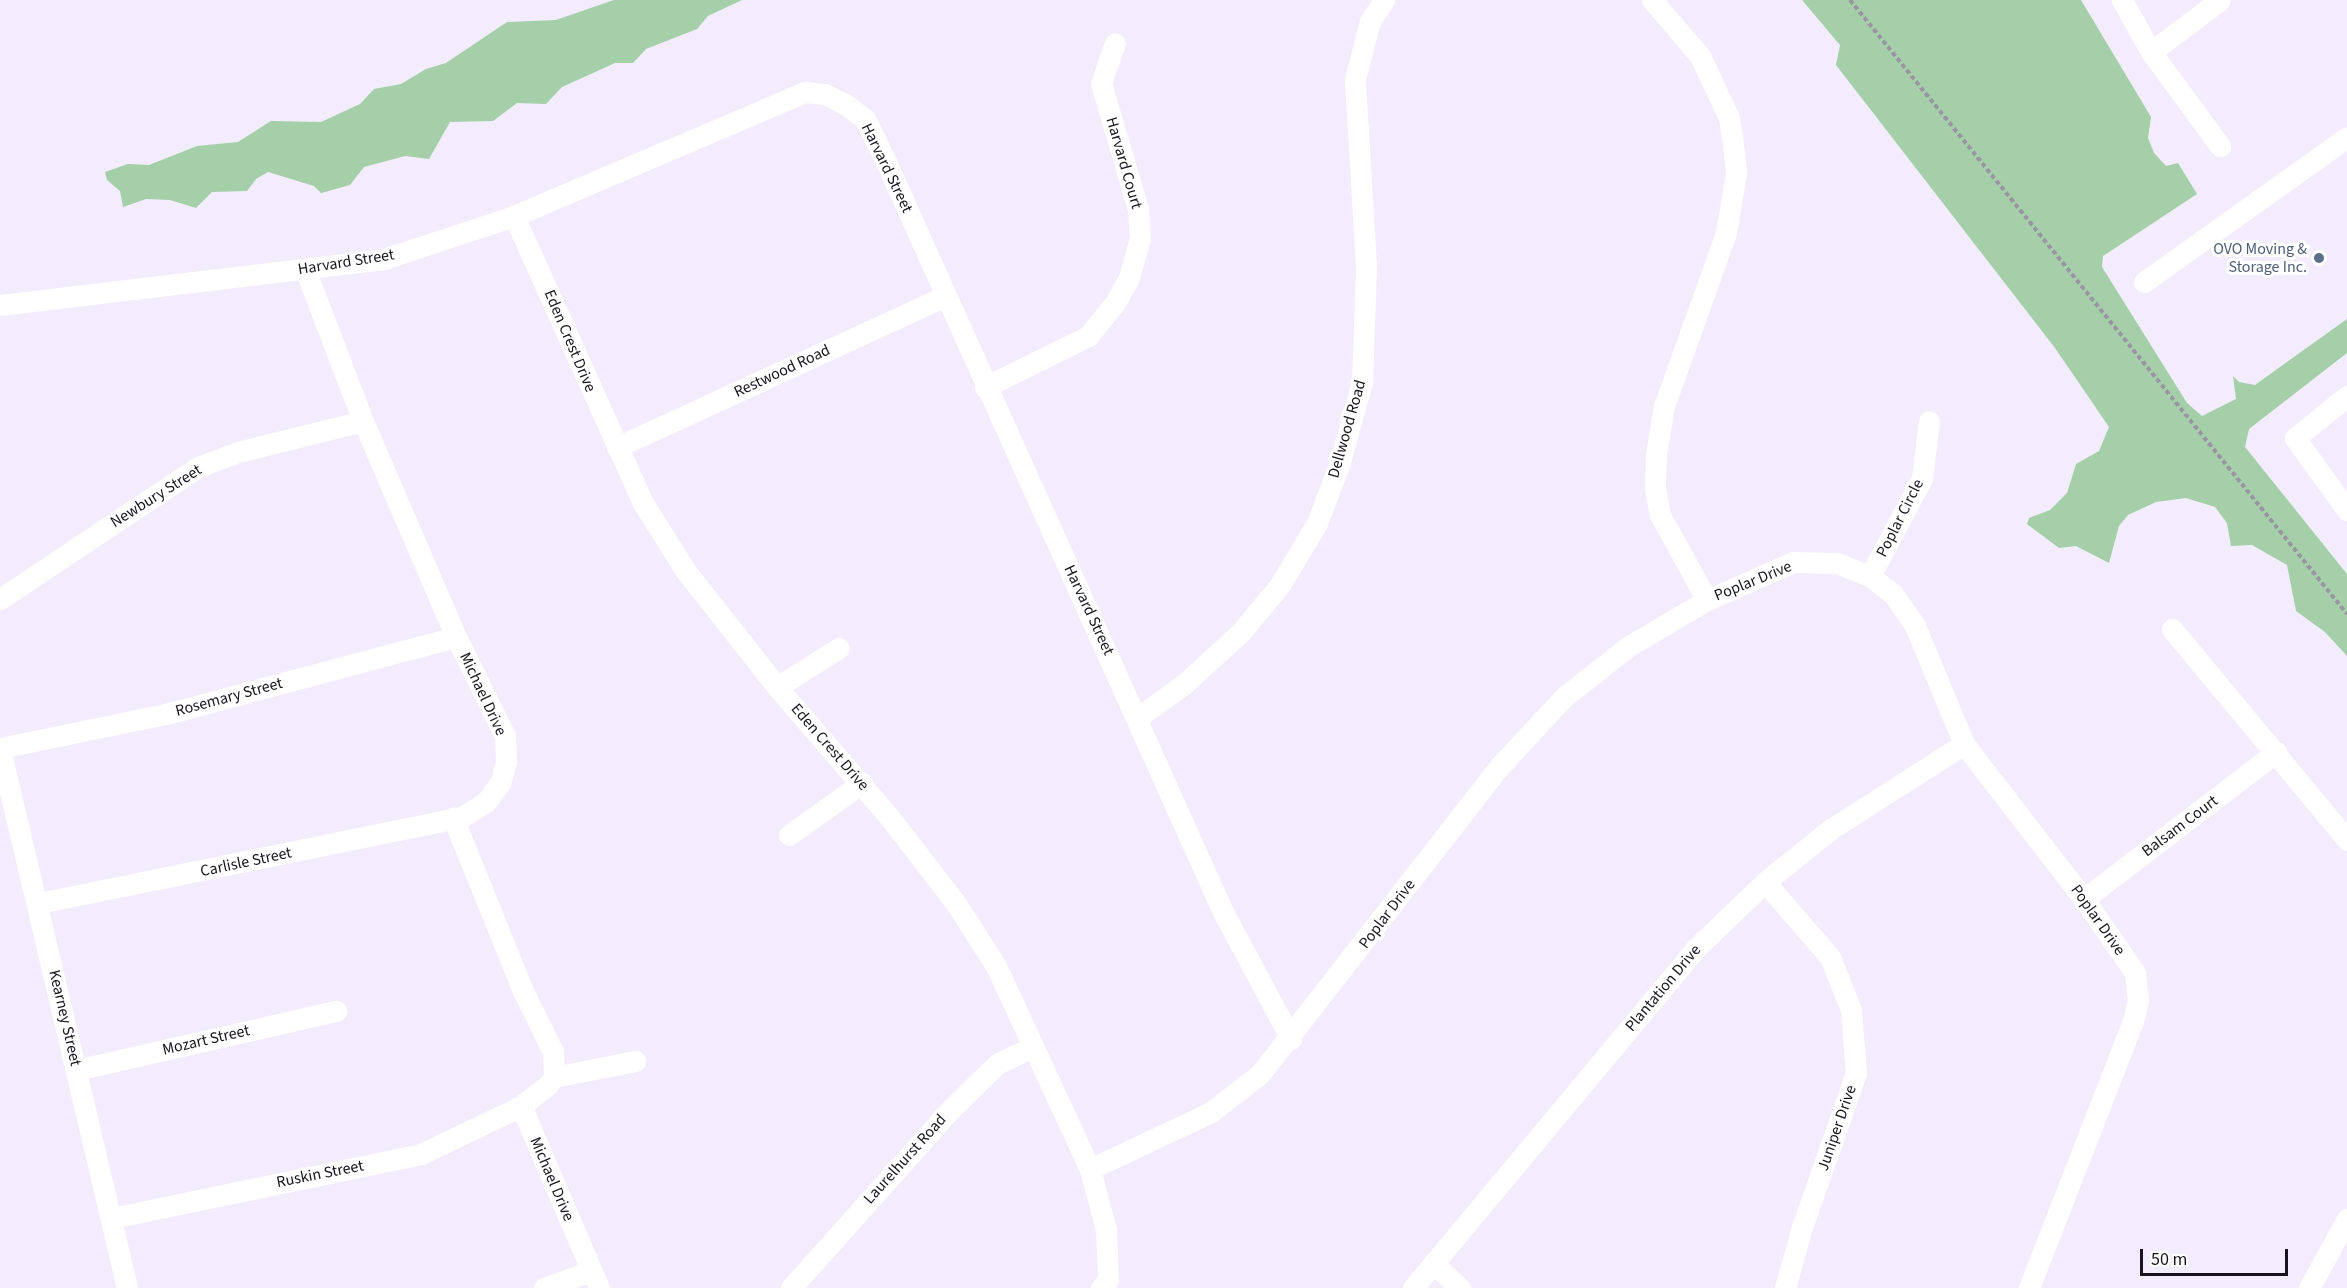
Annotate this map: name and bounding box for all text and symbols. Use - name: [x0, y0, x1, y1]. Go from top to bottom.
- street label: Harvard Court: [1102, 115, 1146, 211]
- street label: Harvard Street: [857, 120, 917, 216]
- place label: OVO Moving & Storage Inc.: [2213, 239, 2307, 277]
- street label: Harvard Street: [296, 245, 396, 279]
- marker: OVO Moving & Storage Inc.: [2312, 251, 2326, 265]
- street label: Eden Crest Drive: [540, 287, 600, 395]
- street label: Restwood Road: [731, 340, 833, 402]
- street label: Dellwood Road: [1324, 378, 1370, 480]
- street label: Newbury Street: [107, 460, 205, 532]
- street label: Poplar Circle: [1872, 476, 1928, 560]
- street label: Poplar Drive: [1711, 557, 1795, 605]
- street label: Harvard Street: [1060, 562, 1118, 658]
- street label: Michael Drive: [455, 649, 511, 739]
- street label: Rosemary Street: [173, 673, 285, 721]
- street label: Eden Crest Drive: [787, 700, 873, 794]
- street label: Balsam Court: [2138, 791, 2222, 861]
- street label: Carlisle Street: [199, 843, 293, 881]
- street label: Poplar Drive: [1355, 876, 1419, 952]
- street label: Poplar Drive: [2067, 881, 2129, 959]
- street label: Plantation Drive: [1621, 941, 1705, 1035]
- street label: Kearney Street: [45, 968, 85, 1068]
- street label: Mozart Street: [161, 1021, 251, 1059]
- street label: Juniper Drive: [1813, 1083, 1861, 1173]
- street label: Laurelhurst Road: [860, 1110, 950, 1208]
- street label: Michael Drive: [526, 1134, 578, 1224]
- street label: Ruskin Street: [275, 1156, 365, 1192]
- scale bar: [2143, 1237, 2292, 1275]
- text: 50 m: [2151, 1247, 2187, 1272]

